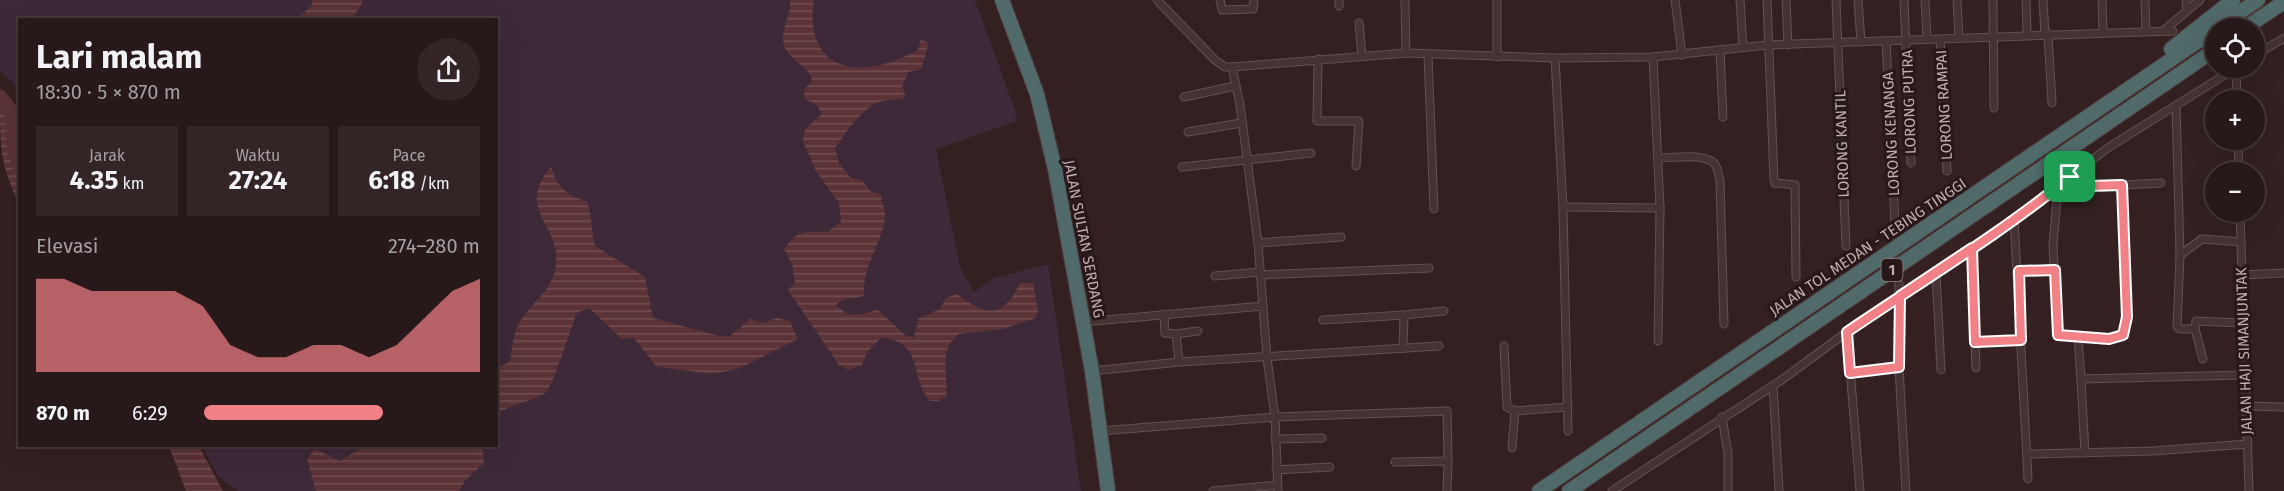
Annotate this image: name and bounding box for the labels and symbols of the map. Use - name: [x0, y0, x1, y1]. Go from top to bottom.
- street label: LORONG PUTRA: [1898, 49, 1920, 154]
- street label: LORONG RAMPAI: [1932, 49, 1956, 161]
- street label: LORONG KENANGA: [1879, 71, 1903, 196]
- street label: LORONG KANTIL: [1831, 89, 1853, 198]
- pin: [2044, 151, 2095, 202]
- street label: JALAN SULTAN SERDANG: [1060, 158, 1108, 320]
- street label: JALAN TOL MEDAN - TEBING TINGGI: [1766, 174, 1970, 320]
- road number: 1: [1882, 259, 1902, 281]
- street label: JALAN HAJI SIMANJUNTAK: [2232, 267, 2256, 435]

